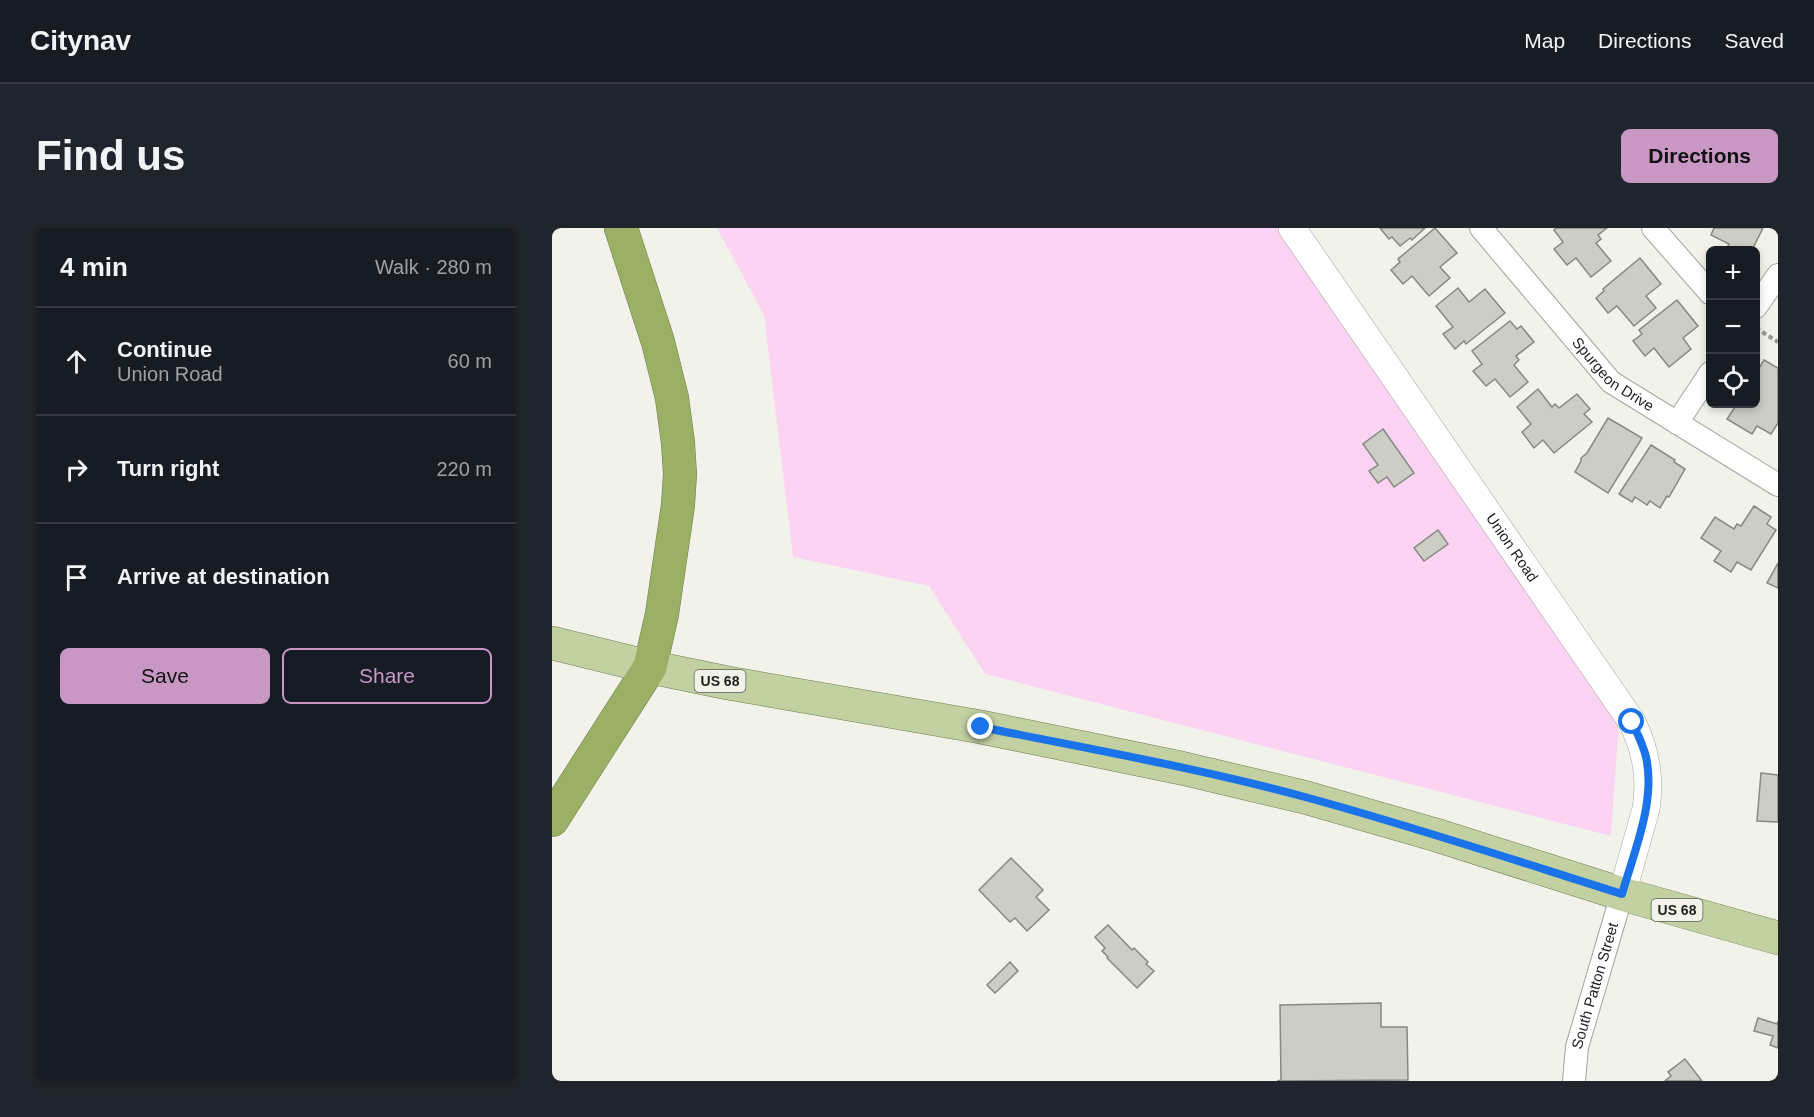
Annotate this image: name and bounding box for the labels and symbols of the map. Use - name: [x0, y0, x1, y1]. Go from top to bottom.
- street label: Spurgeon Drive: [1569, 334, 1657, 414]
- street label: Union Road: [1483, 510, 1542, 585]
- road number: US 68: [694, 670, 746, 692]
- route start: [1618, 708, 1644, 734]
- route end: [967, 713, 993, 739]
- road number: US 68: [1652, 899, 1702, 921]
- street label: South Patton Street: [1568, 920, 1621, 1051]

